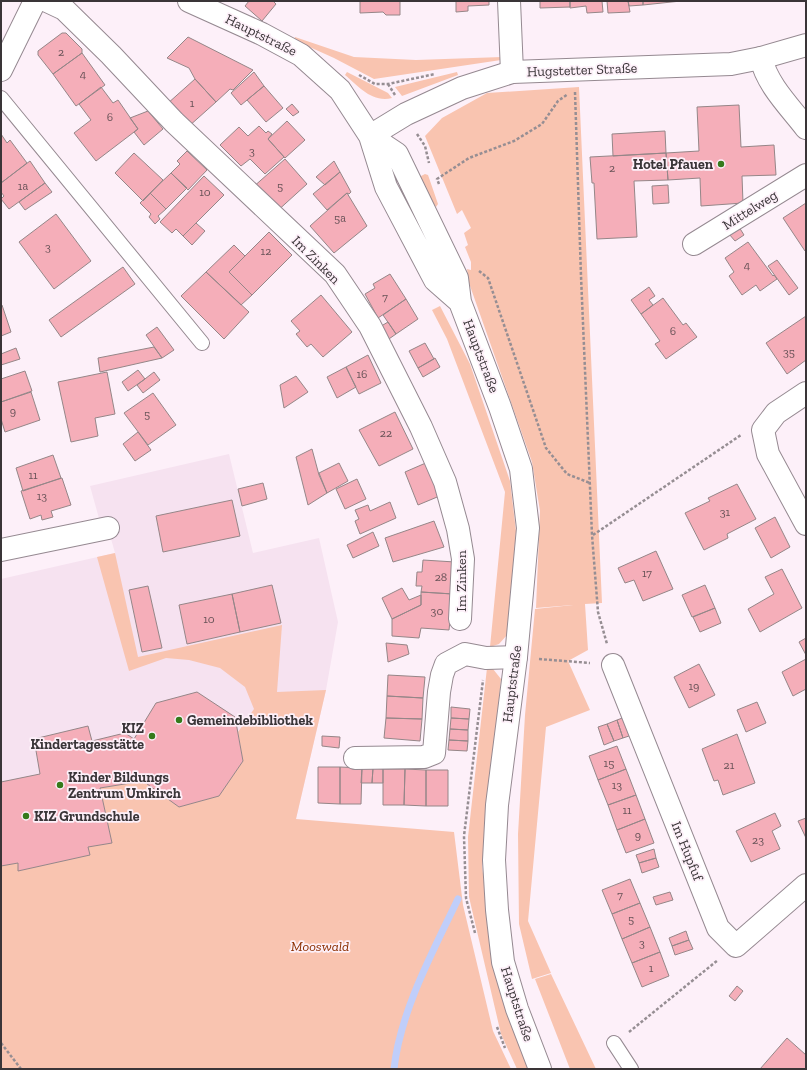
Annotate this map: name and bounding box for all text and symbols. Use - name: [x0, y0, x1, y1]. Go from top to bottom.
- street label: Hauptstraße: [222, 10, 300, 60]
- house number: 2: [58, 45, 64, 59]
- street label: Hugstetter Straße: [526, 60, 638, 80]
- house number: 4: [80, 67, 87, 81]
- house number: 1: [190, 96, 195, 110]
- house number: 6: [107, 110, 113, 124]
- house number: 3: [249, 144, 255, 158]
- place label: Hotel Pfauen: [633, 156, 714, 173]
- marker: Hotel Pfauen: [716, 159, 726, 169]
- house number: 2: [609, 161, 615, 175]
- house number: 1a: [18, 179, 28, 193]
- house number: 5: [277, 179, 283, 193]
- house number: 10: [199, 185, 211, 199]
- street label: Mittelweg: [719, 186, 781, 234]
- house number: 5a: [334, 211, 346, 225]
- street label: Im Zinken: [288, 232, 344, 288]
- house number: 3: [45, 240, 51, 254]
- house number: 12: [261, 244, 271, 258]
- house number: 4: [744, 258, 751, 272]
- house number: 7: [382, 290, 388, 304]
- street label: Hauptstraße: [459, 317, 503, 396]
- house number: 6: [670, 324, 676, 338]
- house number: 35: [783, 345, 795, 359]
- house number: 16: [357, 367, 368, 381]
- house number: 9: [10, 404, 16, 418]
- house number: 5: [144, 407, 150, 421]
- house number: 22: [380, 426, 392, 440]
- house number: 11: [28, 468, 38, 482]
- house number: 13: [37, 489, 47, 503]
- house number: 31: [720, 505, 731, 519]
- street label: Im Zinken: [453, 550, 470, 612]
- house number: 17: [642, 566, 652, 580]
- house number: 28: [435, 570, 447, 584]
- house number: 30: [431, 604, 443, 618]
- house number: 10: [203, 612, 215, 626]
- street label: Hauptstraße: [499, 644, 525, 724]
- house number: 19: [689, 679, 700, 693]
- place label: Gemeindebibliothek: [187, 712, 313, 729]
- marker: Gemeindebibliothek: [174, 715, 184, 725]
- place label: KIZ Kindertagesstätte: [30, 720, 144, 753]
- marker: KIZ Kindertagesstätte: [147, 731, 157, 741]
- house number: 15: [604, 756, 614, 770]
- house number: 21: [724, 758, 735, 772]
- place label: Kinder Bildungs Zentrum Umkirch: [68, 769, 181, 802]
- house number: 13: [612, 778, 622, 792]
- marker: Kinder Bildungs Zentrum Umkirch: [55, 780, 65, 790]
- house number: 11: [622, 803, 632, 817]
- place label: KIZ Grundschule: [34, 808, 140, 825]
- marker: KIZ Grundschule: [21, 811, 31, 821]
- street label: Im Hupfuf: [667, 819, 707, 885]
- house number: 9: [635, 828, 641, 842]
- house number: 23: [752, 833, 764, 847]
- house number: 7: [617, 888, 623, 902]
- house number: 5: [628, 912, 634, 926]
- house number: 3: [639, 936, 645, 950]
- park label: Mooswald: [291, 938, 349, 955]
- house number: 1: [649, 961, 654, 975]
- street label: Hauptstraße: [497, 964, 537, 1044]

